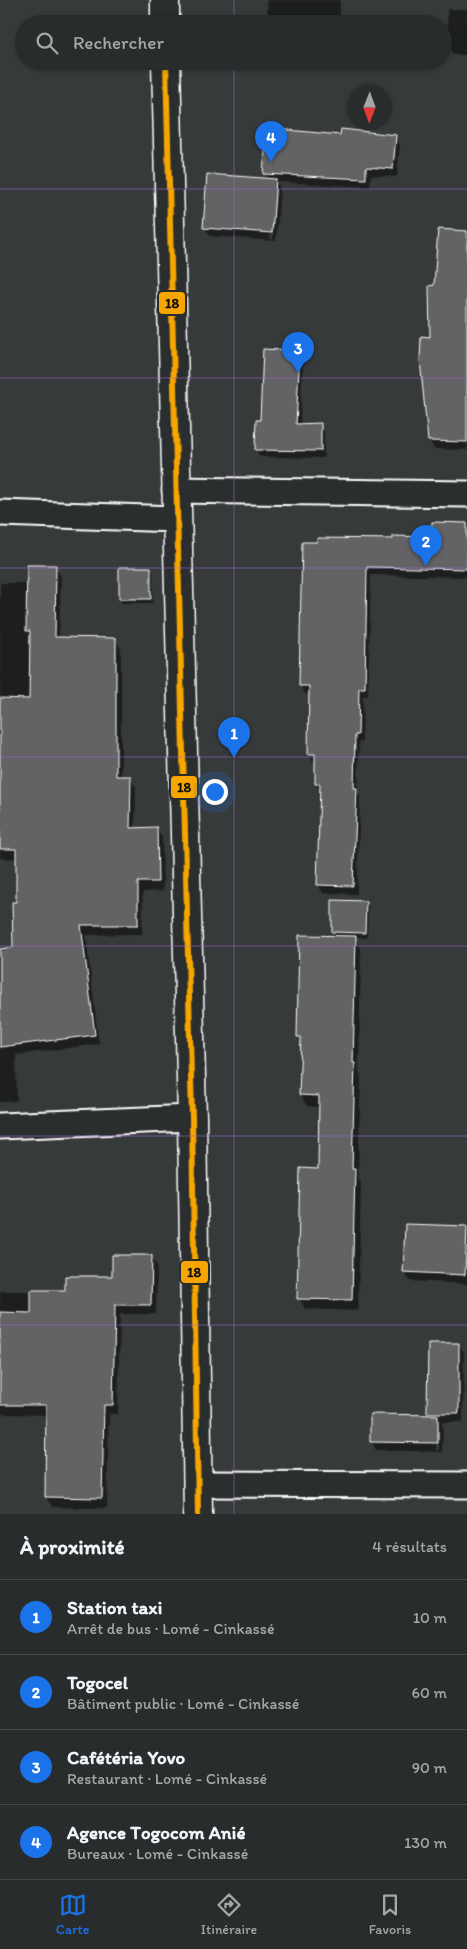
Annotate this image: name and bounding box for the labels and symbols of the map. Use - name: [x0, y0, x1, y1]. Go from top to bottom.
- north arrow: [347, 85, 392, 130]
- pin: 4: [255, 121, 287, 162]
- line badge: 18: [158, 291, 186, 315]
- text: 18: [165, 295, 179, 312]
- pin: 3: [282, 332, 314, 373]
- pin: 2: [410, 525, 442, 566]
- pin: 1: [218, 717, 250, 758]
- line badge: 18: [170, 775, 198, 799]
- text: 18: [177, 779, 191, 796]
- your location: [202, 779, 228, 805]
- line badge: 18: [180, 1260, 209, 1284]
- text: 18: [187, 1264, 201, 1281]

